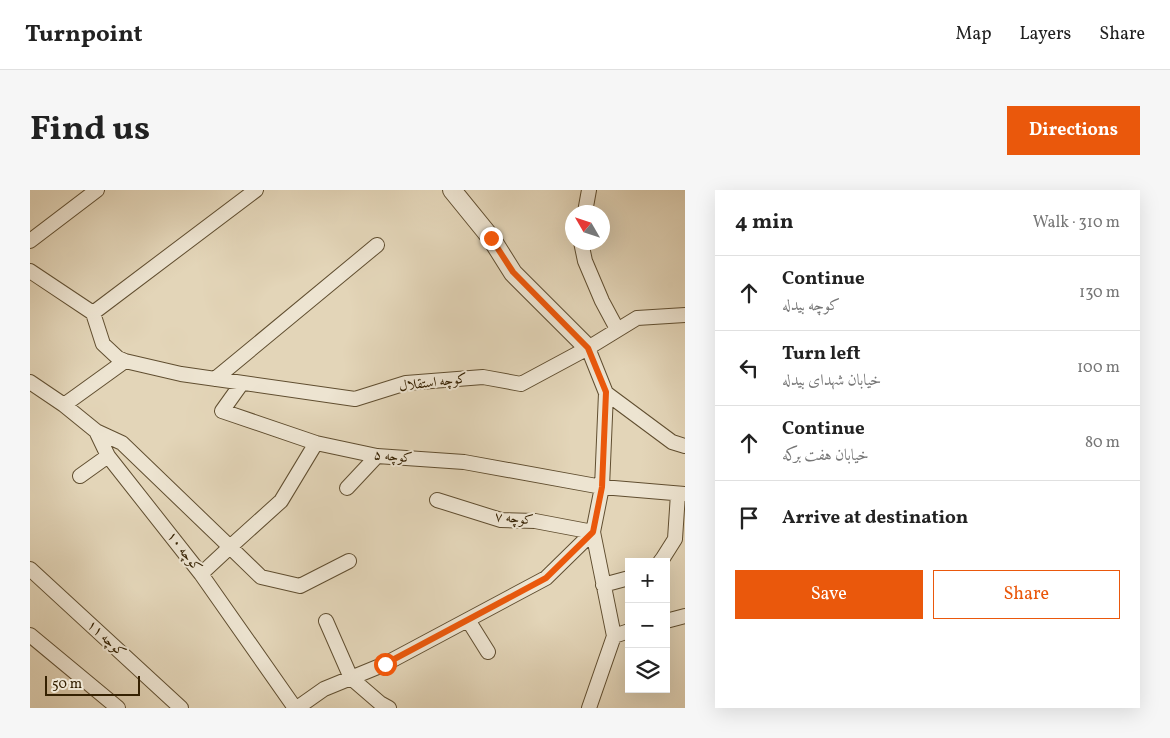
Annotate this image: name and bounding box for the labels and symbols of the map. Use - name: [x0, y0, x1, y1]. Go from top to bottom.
- north arrow: [565, 205, 610, 250]
- route end: [480, 227, 503, 250]
- street label: کوچه استقلال: [398, 369, 468, 397]
- street label: کوچه ۵: [373, 446, 413, 468]
- street label: کوچه ۷: [494, 508, 534, 530]
- street label: کوچه ۱۰: [162, 528, 206, 576]
- street label: کوچه ۱۱: [82, 616, 130, 662]
- route start: [374, 653, 397, 676]
- scale bar: [45, 673, 140, 696]

